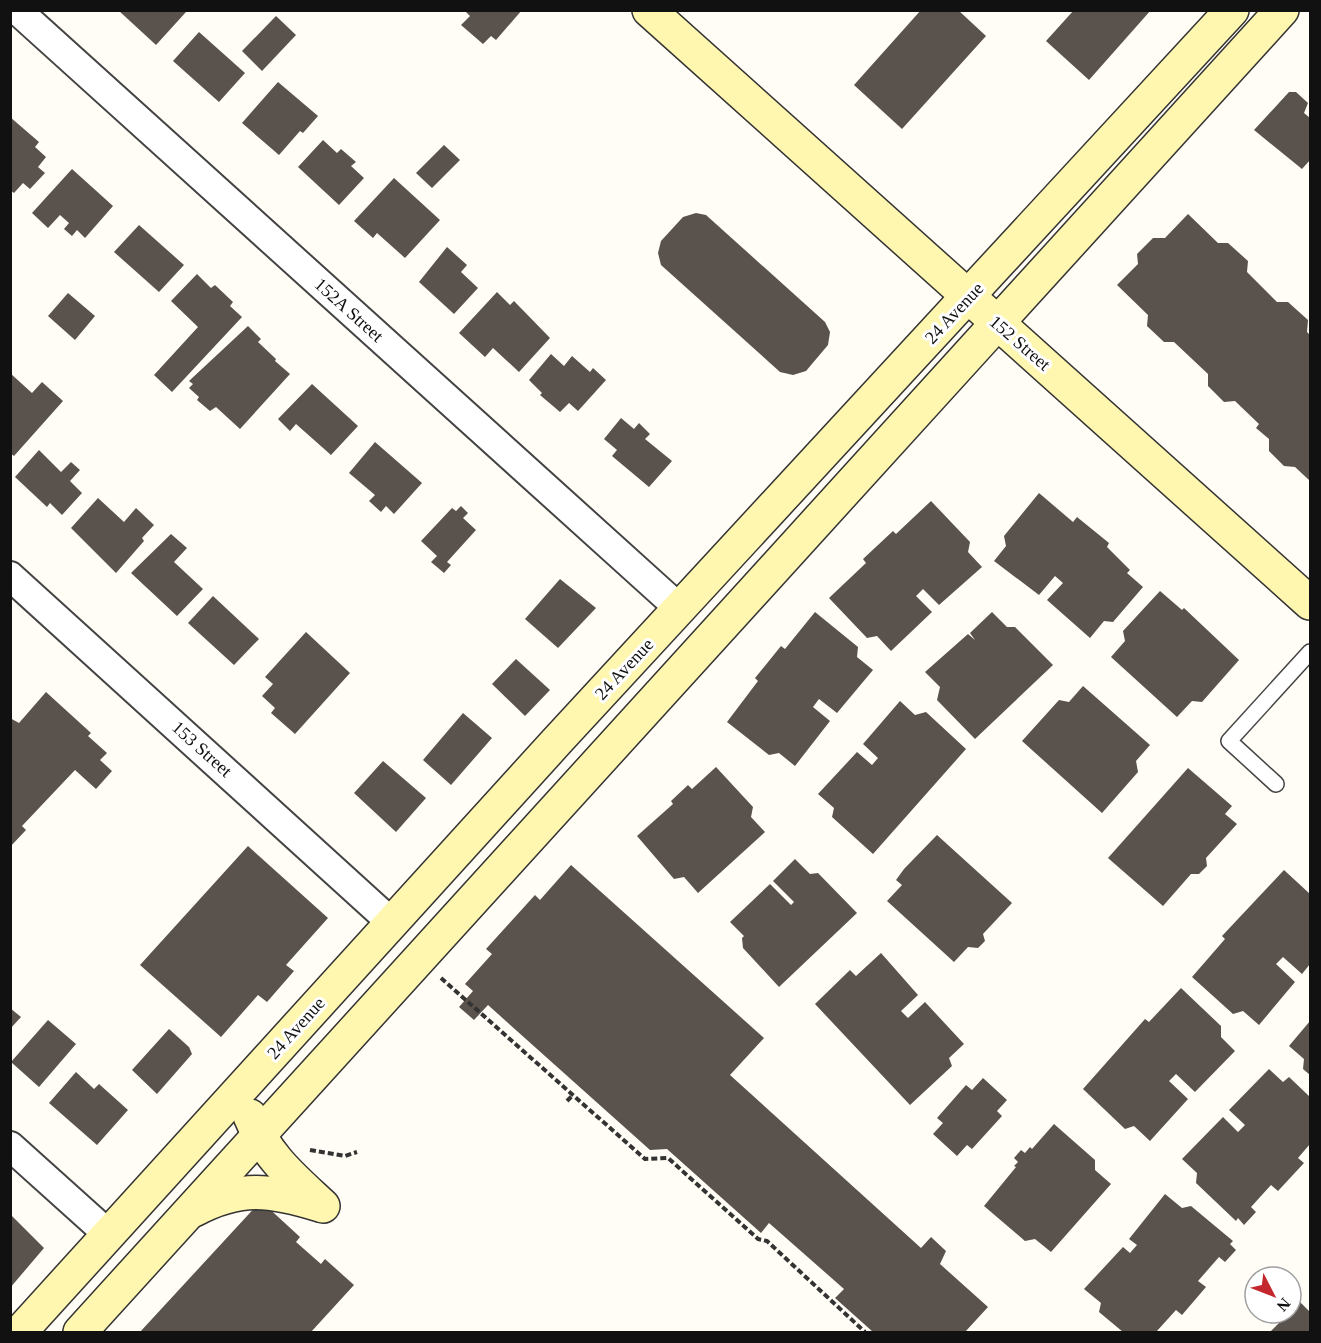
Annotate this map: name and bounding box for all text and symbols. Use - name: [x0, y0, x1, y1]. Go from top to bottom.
- street label: 152A Street: [311, 274, 387, 346]
- street label: 24 Avenue: [921, 278, 987, 348]
- street label: 152 Street: [986, 311, 1054, 375]
- street label: 24 Avenue: [591, 634, 657, 704]
- street label: 153 Street: [168, 717, 236, 781]
- street label: 24 Avenue: [263, 993, 329, 1063]
- north arrow: [1243, 1265, 1303, 1325]
- text: N: [1273, 1295, 1294, 1315]

